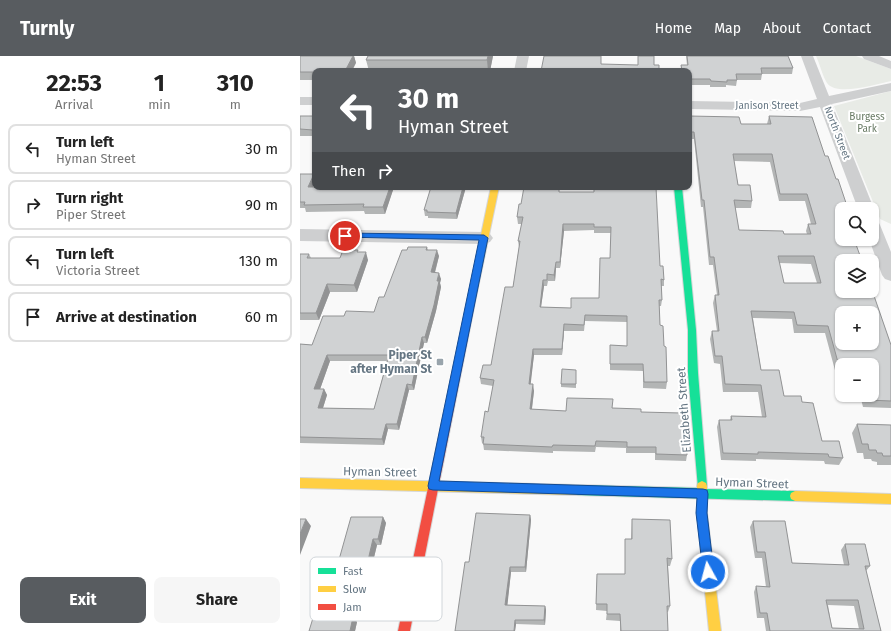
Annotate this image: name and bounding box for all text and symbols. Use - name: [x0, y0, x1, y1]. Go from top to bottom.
- text: Turnly: [20, 17, 74, 40]
- text: Home: [655, 20, 692, 37]
- text: Map: [714, 20, 741, 37]
- text: About: [763, 20, 801, 37]
- text: Contact: [823, 20, 871, 37]
- text: 22:53: [46, 69, 102, 97]
- text: 1: [154, 69, 165, 97]
- text: 310: [217, 69, 254, 97]
- text: 30 m: [398, 82, 459, 115]
- icon: left: [332, 84, 384, 136]
- text: Arrival: [55, 97, 93, 112]
- text: min: [148, 97, 171, 112]
- text: m: [230, 97, 241, 112]
- street label: Janison Street: [735, 100, 799, 112]
- street label: North Street: [821, 105, 853, 162]
- park label: Burgess Park: [849, 111, 885, 135]
- text: Hyman Street: [398, 116, 508, 138]
- text: Turn left: [56, 133, 114, 151]
- icon: left: [22, 138, 44, 160]
- text: 30 m: [245, 140, 278, 158]
- text: Hyman Street: [56, 151, 136, 166]
- icon: right: [374, 160, 396, 182]
- text: Then: [332, 162, 366, 180]
- text: Turn right: [56, 189, 123, 207]
- icon: right: [22, 194, 44, 216]
- text: 90 m: [245, 196, 278, 214]
- map controls: [835, 202, 879, 402]
- button: search: [835, 202, 879, 246]
- text: Piper Street: [56, 207, 126, 222]
- pin: [328, 219, 362, 253]
- icon: arrive: [334, 225, 356, 247]
- text: Turn left: [56, 245, 114, 263]
- icon: left: [22, 250, 44, 272]
- text: 130 m: [239, 252, 278, 270]
- button: layers: [835, 254, 879, 298]
- text: Victoria Street: [56, 263, 140, 278]
- icon: arrive: [22, 306, 44, 328]
- button: +: [835, 306, 879, 350]
- text: Arrive at destination: [56, 308, 197, 326]
- text: 60 m: [245, 308, 278, 326]
- place label: Piper St after Hyman St: [350, 348, 432, 376]
- marker: Piper St after Hyman St: [435, 357, 445, 367]
- button: −: [835, 358, 879, 402]
- street label: Elizabeth Street: [674, 366, 694, 453]
- street label: Hyman Street: [343, 464, 418, 480]
- street label: Hyman Street: [715, 475, 790, 491]
- position arrow: [687, 551, 729, 593]
- legend: [310, 557, 442, 621]
- text: Fast: [343, 565, 363, 578]
- button: Exit: [20, 577, 146, 623]
- button: Share: [154, 577, 280, 623]
- text: Slow: [343, 583, 367, 596]
- text: Jam: [343, 601, 362, 614]

